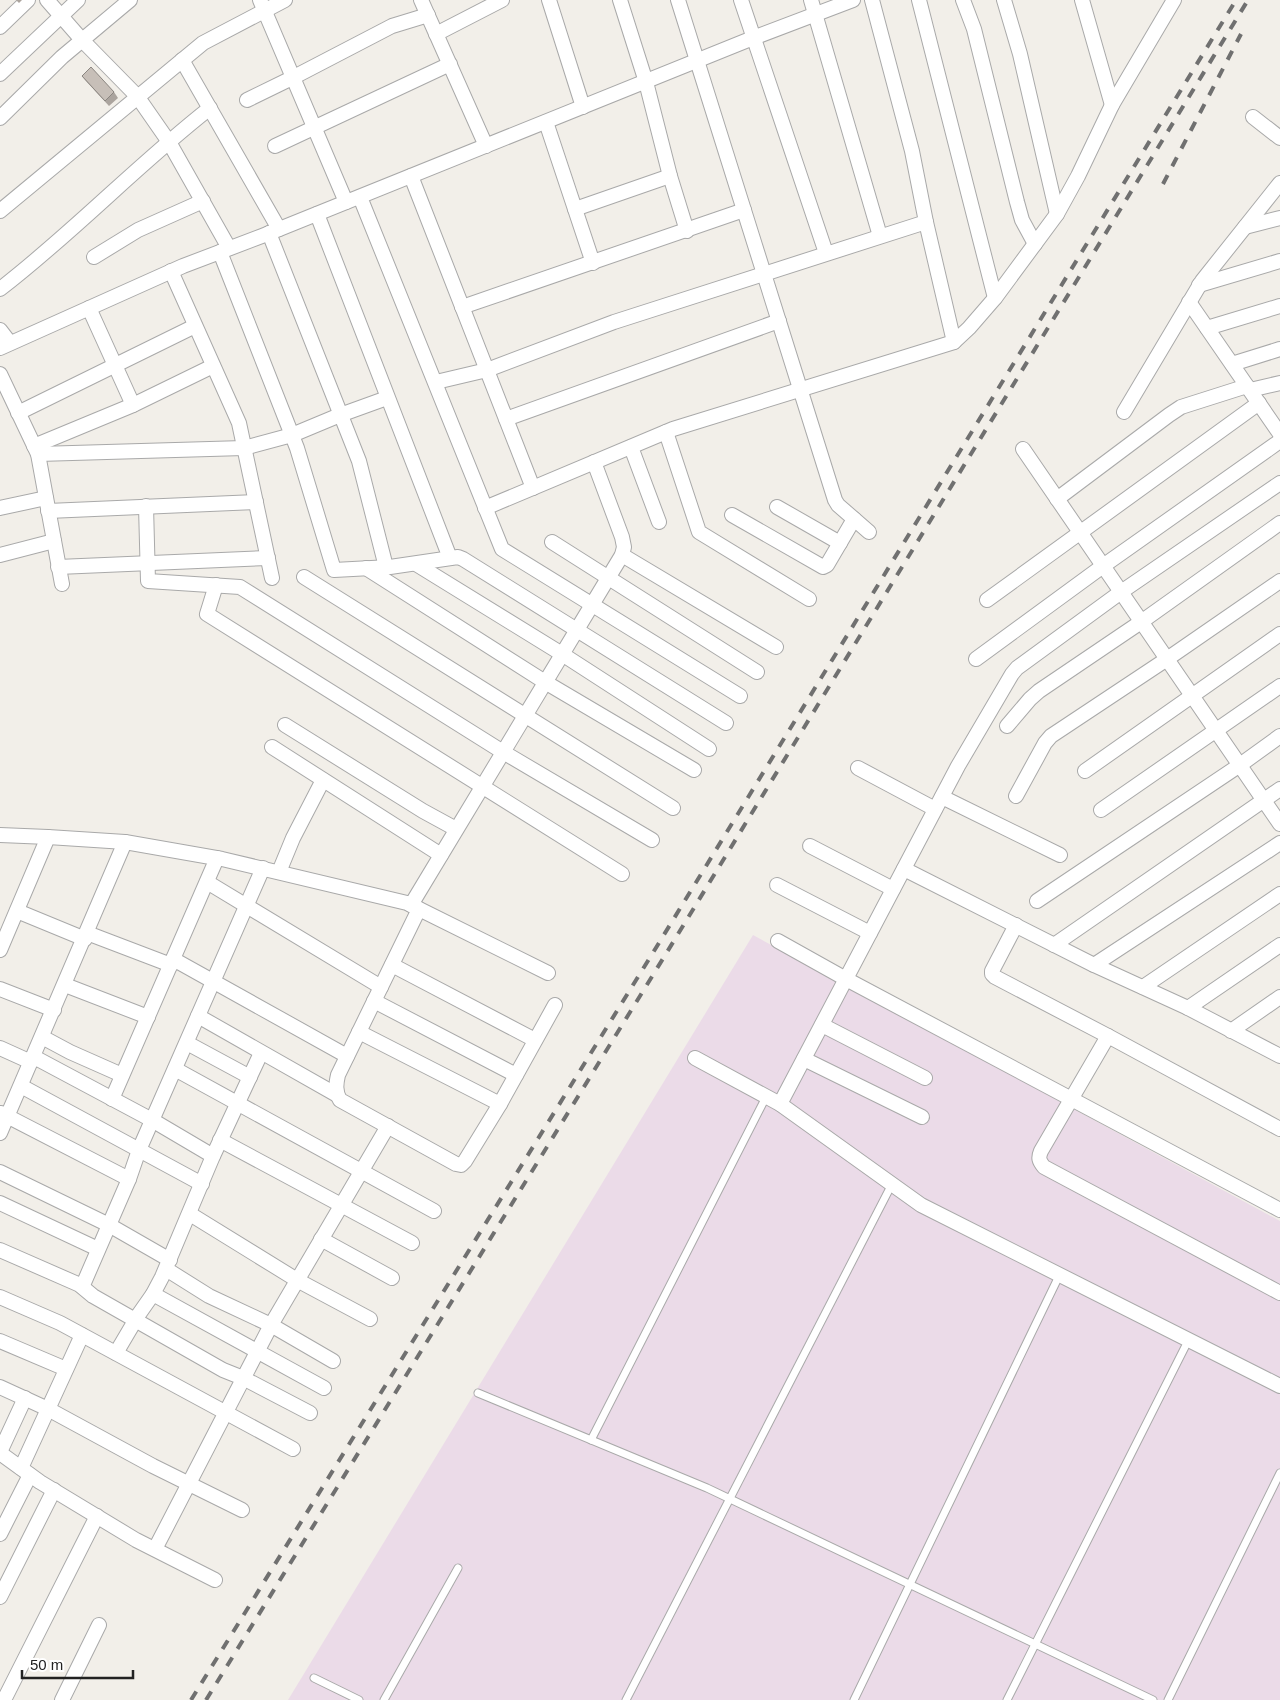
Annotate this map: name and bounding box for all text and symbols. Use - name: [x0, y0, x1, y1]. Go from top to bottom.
- scale bar: [22, 1648, 134, 1680]
- text: 50 m: [30, 1656, 63, 1673]

